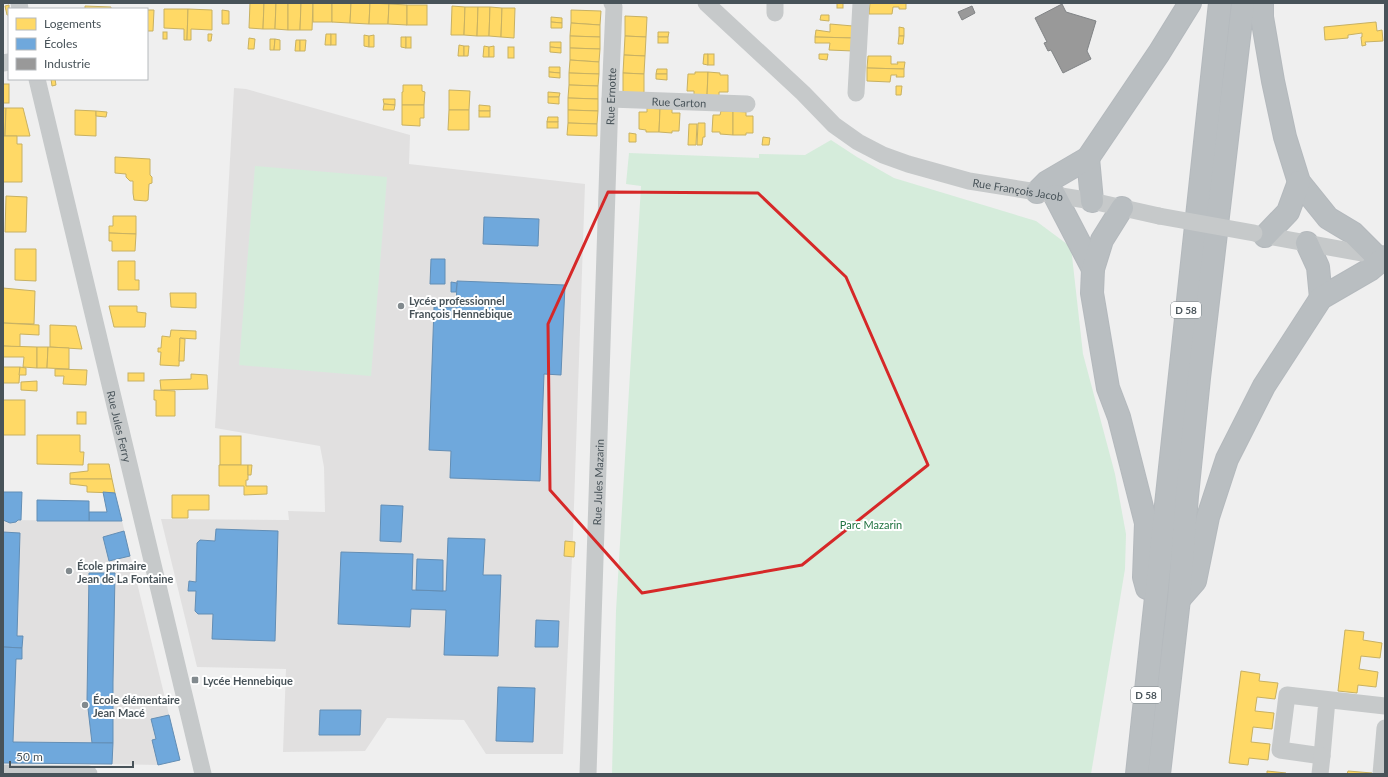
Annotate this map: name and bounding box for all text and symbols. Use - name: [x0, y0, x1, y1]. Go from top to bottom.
- legend: [8, 8, 148, 80]
- text: Logements: [44, 16, 101, 31]
- text: Écoles: [44, 36, 77, 51]
- text: Industrie: [44, 56, 90, 71]
- street label: Rue Ernotte: [603, 67, 618, 125]
- street label: Rue Carton: [651, 94, 706, 109]
- street label: Rue François Jacob: [972, 175, 1064, 203]
- place label: Lycée professionnel François Hennebique: [409, 294, 512, 320]
- marker: Lycée professionnel François Hennebique: [396, 301, 406, 311]
- road number: D 58: [1171, 302, 1201, 318]
- street label: Rue Jules Ferry: [105, 389, 135, 464]
- street label: Rue Jules Mazarin: [590, 439, 605, 526]
- park label: Parc Mazarin: [840, 518, 902, 531]
- place label: École primaire Jean de La Fontaine: [77, 559, 173, 585]
- marker: École primaire Jean de La Fontaine: [64, 566, 74, 576]
- place label: Lycée Hennebique: [203, 674, 293, 687]
- marker: Lycée Hennebique: [190, 675, 200, 685]
- road number: D 58: [1131, 687, 1161, 703]
- place label: École élémentaire Jean Macé: [93, 693, 180, 719]
- marker: École élémentaire Jean Macé: [80, 700, 90, 710]
- scale bar: [10, 743, 133, 769]
- text: 50 m: [16, 749, 43, 764]

